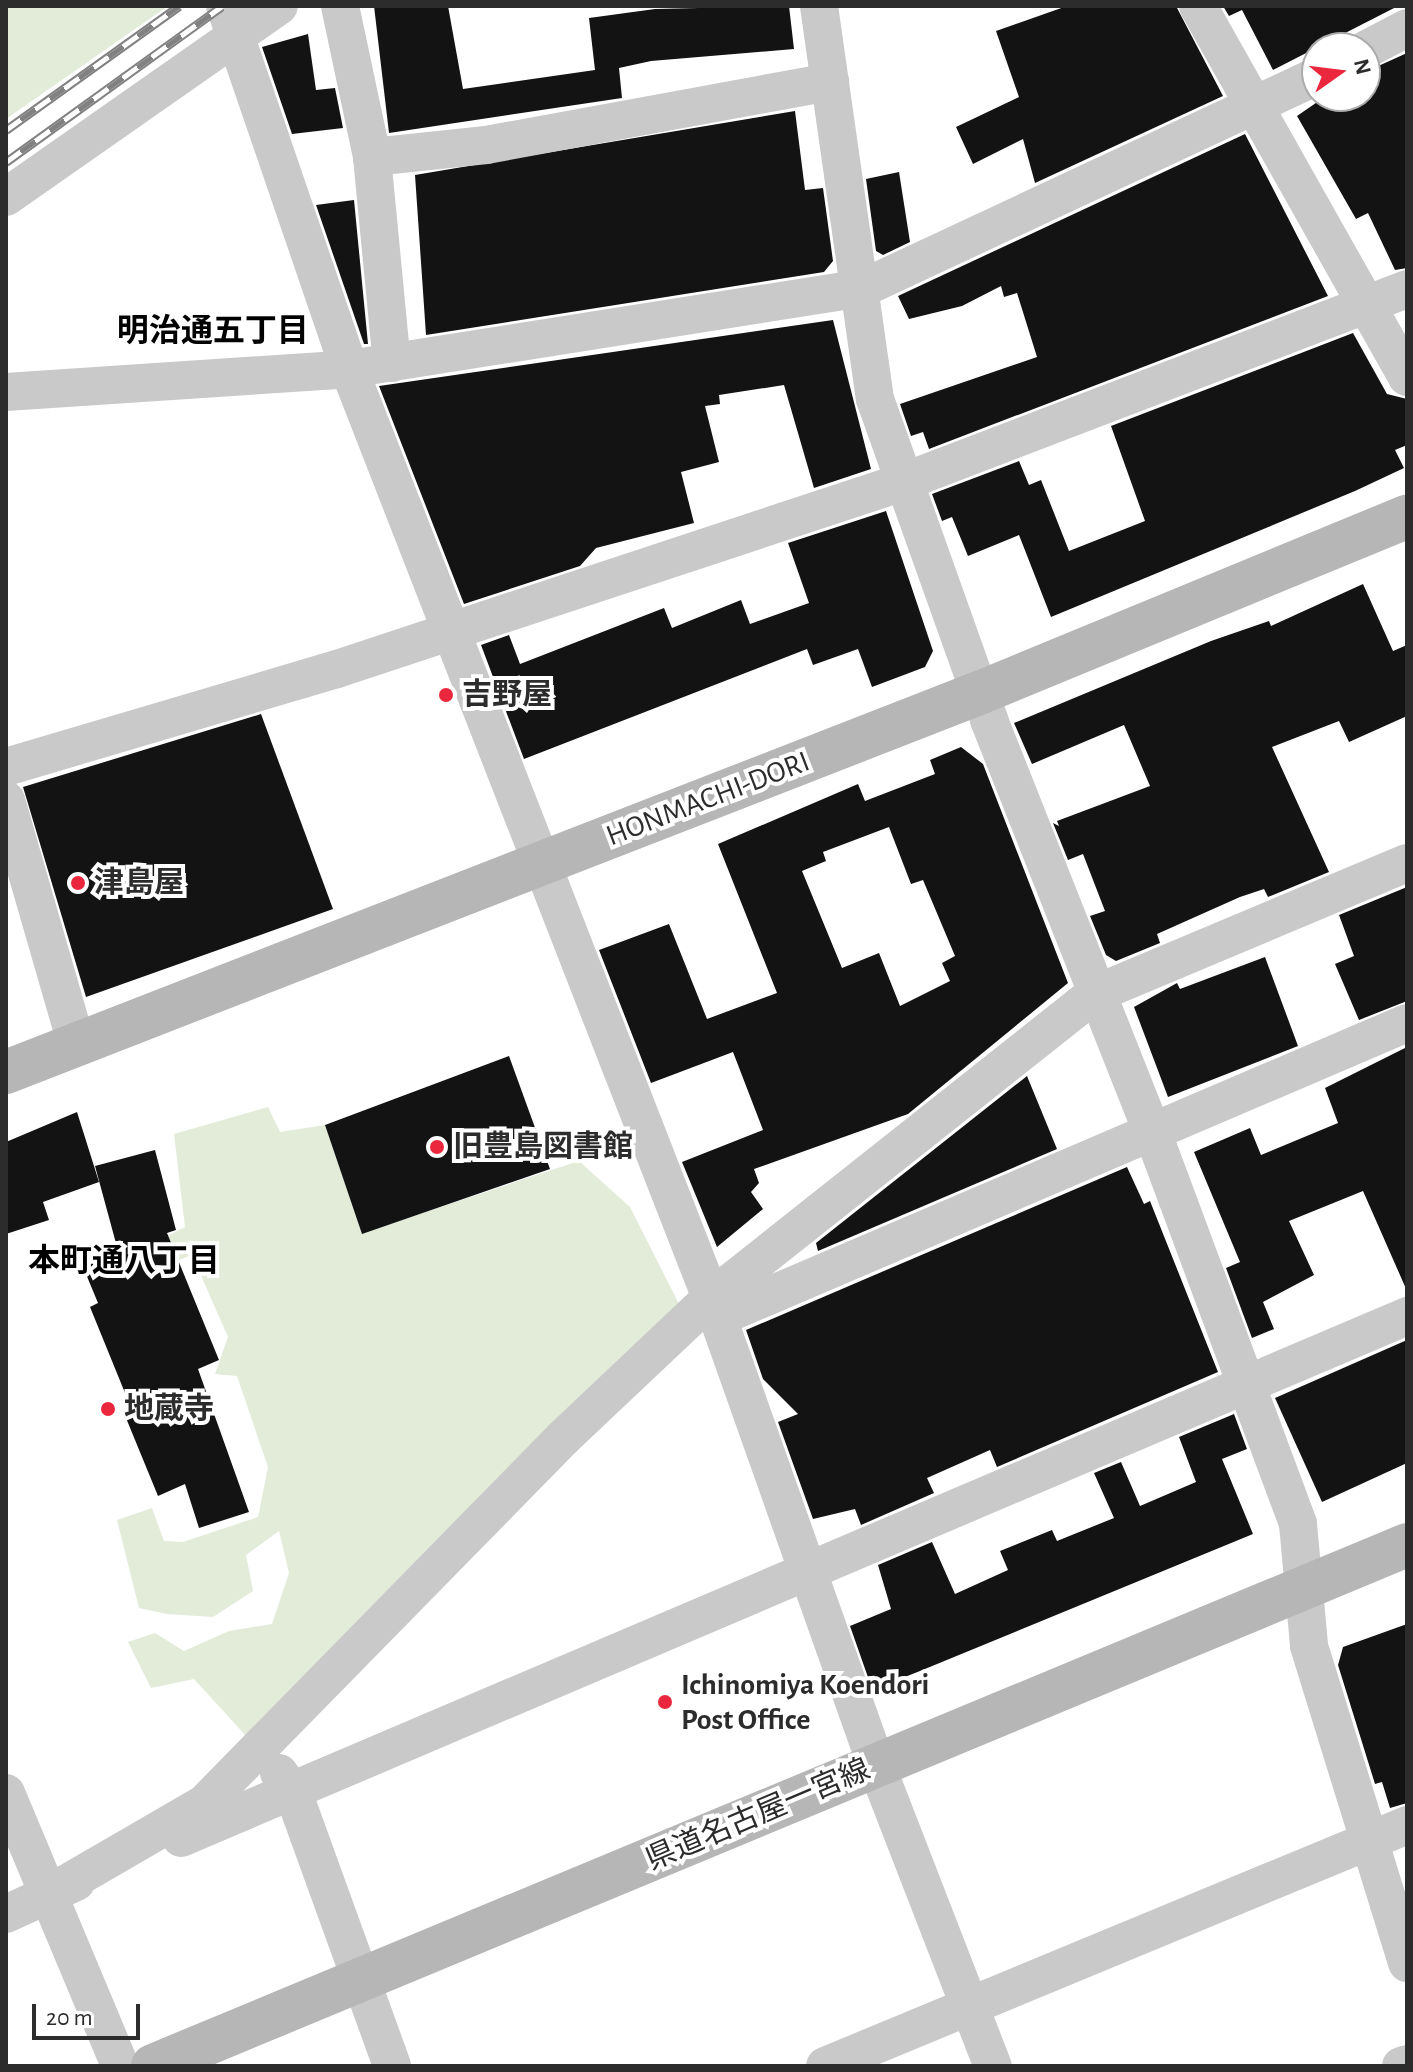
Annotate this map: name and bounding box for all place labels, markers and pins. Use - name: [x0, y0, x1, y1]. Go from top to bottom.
- place label: 吉野屋: [462, 677, 552, 713]
- marker: 吉野屋: [437, 686, 455, 704]
- place label: 津島屋: [94, 865, 184, 901]
- marker: 津島屋: [69, 874, 87, 892]
- place label: 旧豊島図書館: [453, 1129, 633, 1165]
- marker: 旧豊島図書館: [428, 1138, 446, 1156]
- place label: 地蔵寺: [124, 1391, 214, 1427]
- marker: 地蔵寺: [99, 1400, 117, 1418]
- place label: Ichinomiya Koendori Post Office: [681, 1667, 929, 1738]
- marker: Ichinomiya Koendori Post Office: [656, 1693, 674, 1711]

